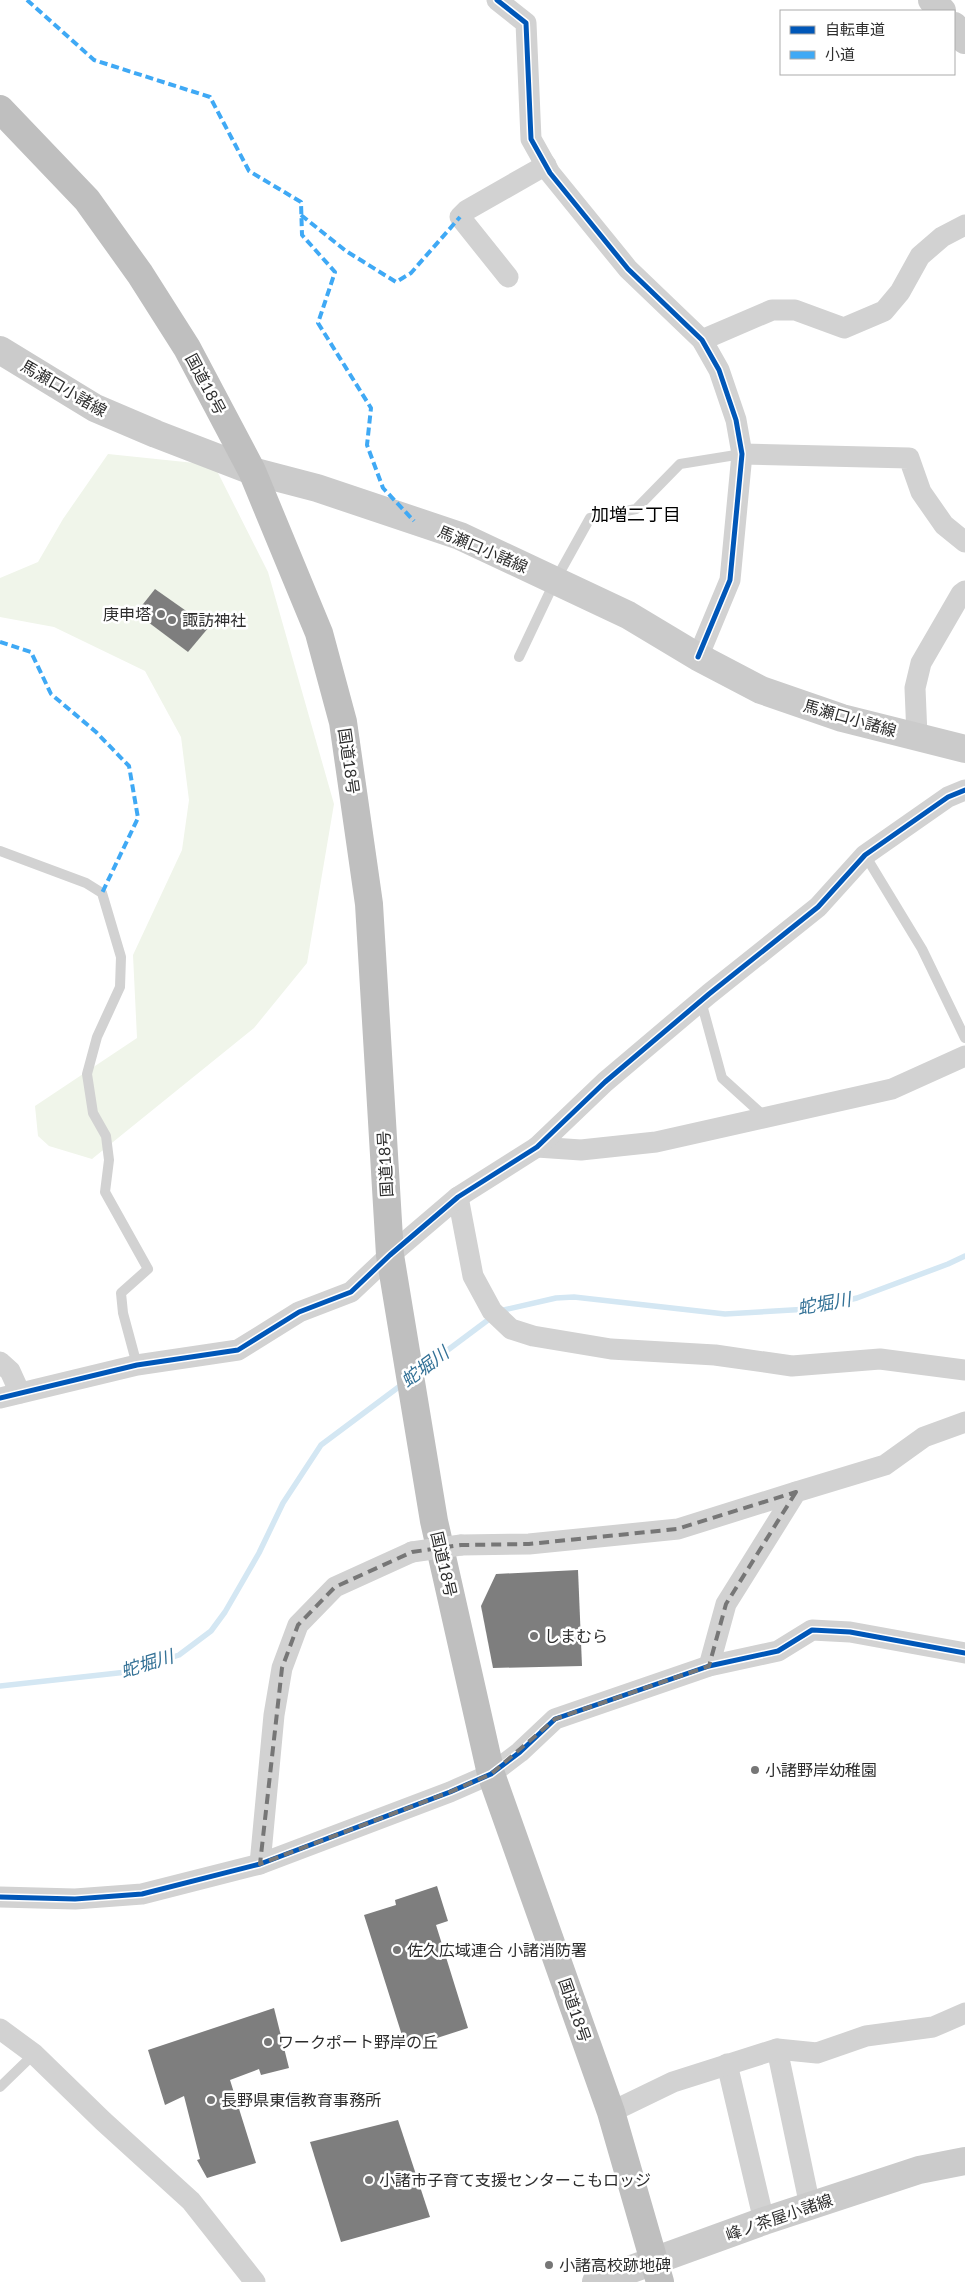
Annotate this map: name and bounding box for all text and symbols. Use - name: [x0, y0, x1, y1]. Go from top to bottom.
- legend: [780, 10, 955, 75]
- text: 自転車道: [825, 20, 885, 38]
- text: 小道: [825, 45, 855, 63]
- street label: 国道18号: [182, 350, 230, 418]
- street label: 馬瀬口小諸線: [18, 355, 111, 420]
- district label: 加増二丁目: [591, 503, 681, 525]
- street label: 馬瀬口小諸線: [435, 521, 531, 576]
- place label: 庚申塔: [103, 604, 151, 623]
- marker: 庚申塔: [155, 608, 167, 620]
- place label: 諏訪神社: [182, 610, 246, 629]
- marker: 諏訪神社: [166, 614, 178, 626]
- street label: 馬瀬口小諸線: [801, 695, 899, 740]
- street label: 国道18号: [335, 727, 364, 795]
- street label: 国道18号: [373, 1130, 396, 1198]
- water label: 蛇堀川: [795, 1287, 854, 1319]
- water label: 蛇堀川: [396, 1340, 454, 1391]
- street label: 国道18号: [428, 1529, 461, 1598]
- place label: しまむら: [544, 1626, 608, 1645]
- marker: しまむら: [528, 1630, 540, 1642]
- water label: 蛇堀川: [118, 1644, 178, 1681]
- place label: 小諸野岸幼稚園: [765, 1760, 877, 1779]
- marker: 小諸野岸幼稚園: [749, 1764, 761, 1776]
- place label: 佐久広域連合 小諸消防署: [407, 1940, 587, 1959]
- marker: 佐久広域連合 小諸消防署: [391, 1944, 403, 1956]
- street label: 国道18号: [556, 1975, 595, 2044]
- place label: ワークポート野岸の丘: [278, 2032, 438, 2051]
- marker: ワークポート野岸の丘: [262, 2036, 274, 2048]
- place label: 長野県東信教育事務所: [221, 2090, 381, 2109]
- marker: 長野県東信教育事務所: [205, 2094, 217, 2106]
- place label: 小諸市子育て支援センターこもロッジ: [379, 2170, 651, 2189]
- marker: 小諸市子育て支援センターこもロッジ: [363, 2174, 375, 2186]
- street label: 峰ノ茶屋小諸線: [723, 2189, 835, 2244]
- place label: 小諸高校跡地碑: [559, 2255, 671, 2274]
- marker: 小諸高校跡地碑: [543, 2259, 555, 2271]

